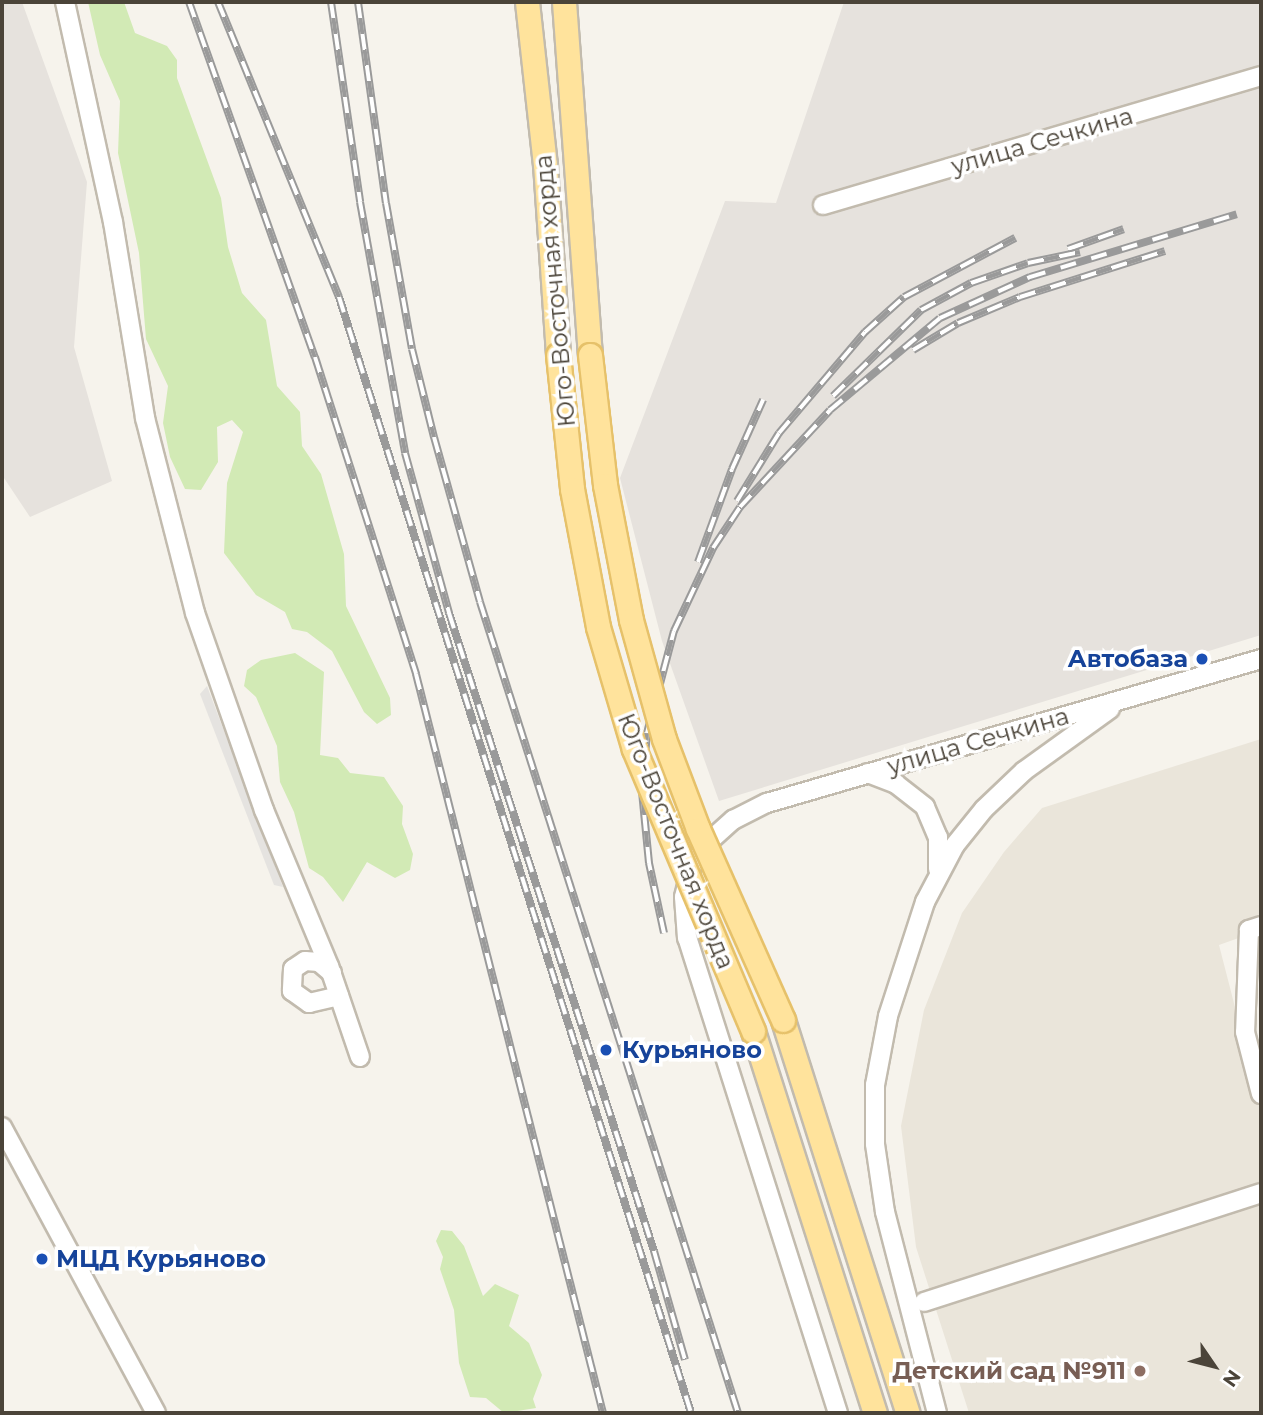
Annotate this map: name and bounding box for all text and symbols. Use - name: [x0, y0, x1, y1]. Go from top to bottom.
- street label: улица Сечкина: [948, 101, 1136, 181]
- street label: Юго-Восточная хорда: [529, 154, 581, 428]
- place label: Автобаза: [1067, 645, 1188, 673]
- marker: Автобаза: [1194, 651, 1210, 667]
- street label: улица Сечкина: [884, 701, 1072, 781]
- street label: Юго-Восточная хорда: [611, 709, 741, 973]
- place label: Курьяново: [622, 1036, 762, 1064]
- marker: Курьяново: [596, 1040, 616, 1060]
- place label: МЦД Курьяново: [56, 1245, 266, 1273]
- marker: МЦД Курьяново: [34, 1251, 50, 1267]
- north arrow: [1179, 1331, 1249, 1401]
- place label: Детский сад №911: [892, 1357, 1126, 1385]
- marker: Детский сад №911: [1132, 1363, 1148, 1379]
- text: N: [1218, 1365, 1245, 1391]

